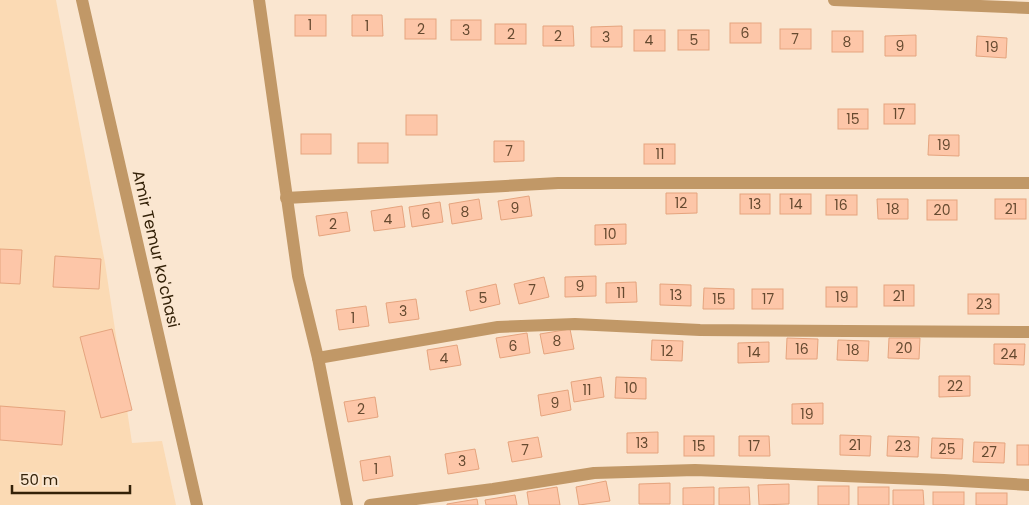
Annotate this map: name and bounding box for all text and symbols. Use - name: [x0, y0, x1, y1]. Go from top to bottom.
- house number: 1: [308, 15, 312, 35]
- house number: 1: [365, 16, 369, 36]
- house number: 2: [417, 19, 425, 39]
- house number: 3: [462, 20, 470, 40]
- house number: 6: [741, 23, 750, 43]
- house number: 2: [507, 24, 515, 44]
- house number: 2: [554, 26, 562, 46]
- house number: 3: [602, 27, 610, 47]
- house number: 7: [791, 29, 799, 49]
- house number: 4: [645, 30, 654, 50]
- house number: 5: [690, 30, 698, 50]
- house number: 8: [843, 32, 852, 52]
- house number: 9: [896, 36, 904, 56]
- house number: 19: [985, 37, 999, 57]
- house number: 17: [893, 104, 905, 124]
- house number: 15: [846, 109, 860, 129]
- house number: 19: [937, 135, 951, 155]
- house number: 7: [505, 141, 513, 161]
- house number: 11: [656, 144, 664, 164]
- street label: Amir Temur ko'chasi: [127, 168, 185, 330]
- house number: 12: [675, 193, 687, 213]
- house number: 13: [749, 194, 761, 214]
- house number: 14: [789, 194, 803, 214]
- house number: 16: [834, 195, 848, 215]
- house number: 9: [511, 198, 519, 218]
- house number: 18: [886, 199, 900, 219]
- house number: 21: [1005, 199, 1017, 219]
- house number: 20: [934, 200, 950, 220]
- house number: 8: [461, 202, 470, 222]
- house number: 6: [422, 204, 431, 224]
- house number: 4: [384, 209, 393, 229]
- house number: 2: [329, 214, 337, 234]
- house number: 10: [603, 224, 617, 244]
- house number: 9: [576, 276, 584, 296]
- house number: 7: [528, 280, 536, 300]
- house number: 11: [617, 283, 625, 303]
- house number: 13: [670, 285, 682, 305]
- house number: 21: [893, 286, 905, 306]
- house number: 19: [835, 287, 849, 307]
- house number: 5: [479, 288, 487, 308]
- house number: 15: [712, 289, 726, 309]
- house number: 17: [762, 289, 774, 309]
- house number: 23: [976, 294, 992, 314]
- house number: 3: [399, 301, 407, 321]
- house number: 1: [351, 308, 355, 328]
- house number: 8: [553, 331, 562, 351]
- house number: 6: [509, 336, 518, 356]
- house number: 20: [896, 338, 912, 358]
- house number: 16: [795, 339, 809, 359]
- house number: 18: [846, 340, 860, 360]
- house number: 12: [661, 341, 673, 361]
- house number: 14: [747, 342, 761, 362]
- house number: 24: [1001, 344, 1018, 364]
- house number: 4: [440, 348, 449, 368]
- house number: 22: [947, 376, 963, 396]
- house number: 10: [624, 378, 638, 398]
- house number: 11: [583, 380, 591, 400]
- house number: 9: [551, 393, 559, 413]
- house number: 2: [357, 399, 365, 419]
- house number: 19: [800, 404, 814, 424]
- house number: 13: [636, 433, 648, 453]
- house number: 21: [849, 435, 861, 455]
- house number: 15: [692, 436, 706, 456]
- house number: 17: [748, 436, 760, 456]
- house number: 23: [895, 436, 911, 456]
- house number: 25: [939, 439, 955, 459]
- house number: 7: [521, 440, 529, 460]
- house number: 27: [981, 442, 997, 462]
- house number: 3: [458, 451, 466, 471]
- house number: 1: [374, 459, 378, 479]
- scale bar: [12, 462, 130, 494]
- text: 50 m: [20, 469, 58, 490]

